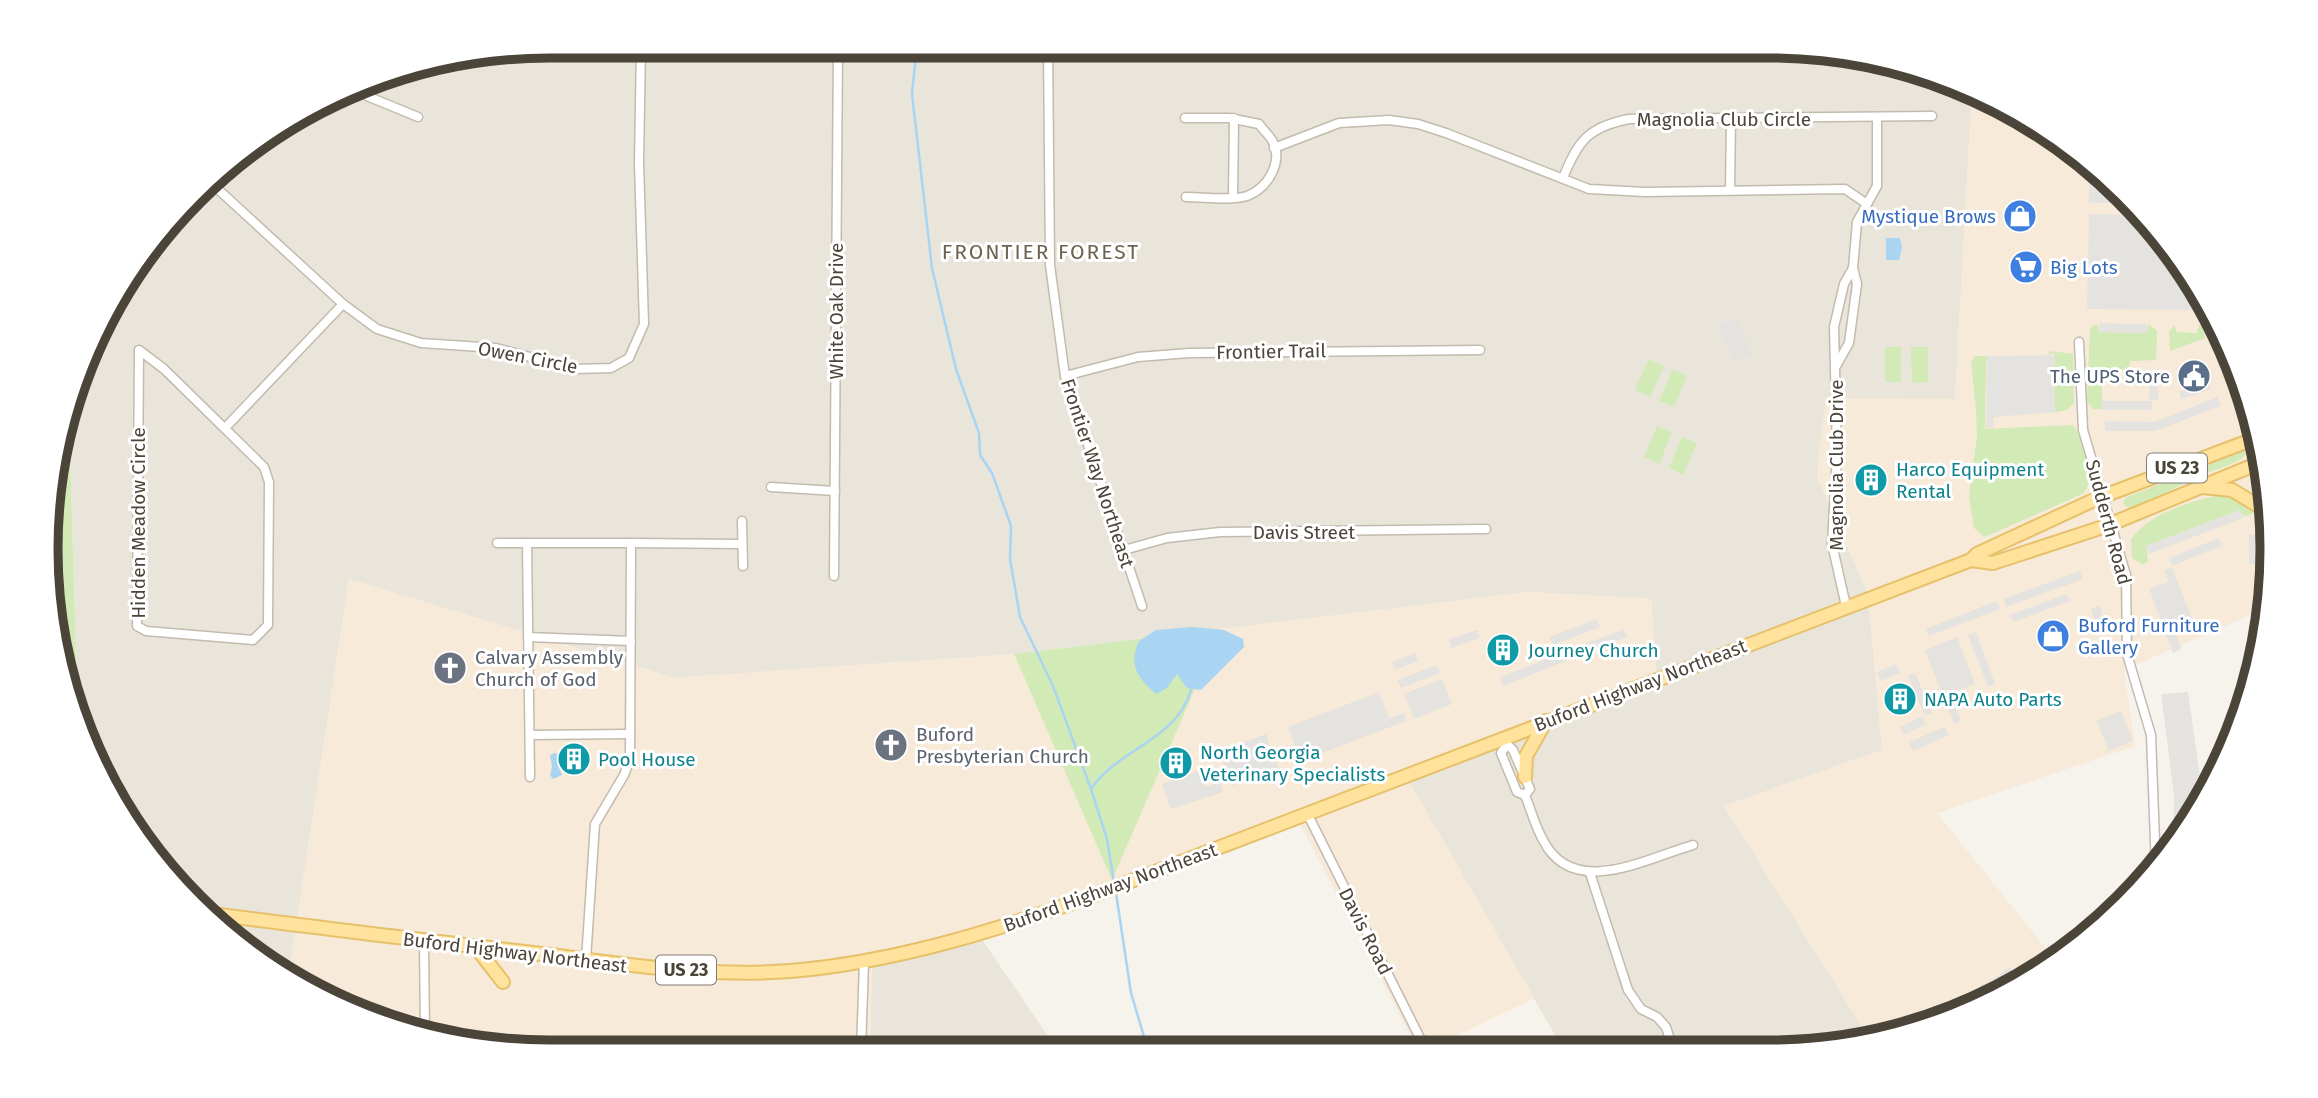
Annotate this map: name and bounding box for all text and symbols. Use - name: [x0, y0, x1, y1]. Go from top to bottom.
- street label: Magnolia Club Circle: [1637, 108, 1811, 131]
- shop icon: Mystique Brows: [2001, 197, 2039, 235]
- place label: Mystique Brows: [1861, 205, 1996, 228]
- district label: FRONTIER FOREST: [942, 239, 1140, 265]
- street label: White Oak Drive: [825, 243, 848, 379]
- supermarket icon: Big Lots: [2007, 248, 2045, 286]
- place label: Big Lots: [2050, 256, 2118, 279]
- street label: Owen Circle: [476, 337, 580, 378]
- street label: Frontier Trail: [1216, 339, 1327, 364]
- public building icon: The UPS Store: [2175, 357, 2213, 395]
- place label: The UPS Store: [2050, 365, 2170, 388]
- street label: Frontier Way Northeast: [1056, 376, 1139, 571]
- street label: Magnolia Club Drive: [1825, 379, 1848, 551]
- street label: Hidden Meadow Circle: [127, 427, 150, 619]
- road number: US 23: [2147, 454, 2207, 482]
- street label: Sudderth Road: [2081, 457, 2136, 587]
- place label: Harco Equipment Rental: [1896, 458, 2044, 503]
- building icon: Harco Equipment Rental: [1852, 461, 1890, 499]
- street label: Davis Street: [1253, 521, 1355, 544]
- place label: Buford Furniture Gallery: [2078, 614, 2220, 659]
- shop icon: Buford Furniture Gallery: [2034, 617, 2072, 655]
- building icon: Journey Church: [1484, 631, 1522, 669]
- street label: Buford Highway Northeast: [1531, 634, 1750, 737]
- place label: Journey Church: [1528, 639, 1659, 662]
- place label: Calvary Assembly Church of God: [475, 646, 624, 691]
- church icon: Calvary Assembly Church of God: [431, 649, 469, 687]
- building icon: NAPA Auto Parts: [1881, 680, 1919, 718]
- place label: NAPA Auto Parts: [1924, 688, 2062, 711]
- place label: Buford Presbyterian Church: [916, 723, 1089, 768]
- church icon: Buford Presbyterian Church: [872, 726, 910, 764]
- building icon: Pool House: [555, 740, 593, 778]
- place label: North Georgia Veterinary Specialists: [1200, 741, 1385, 786]
- building icon: North Georgia Veterinary Specialists: [1157, 744, 1195, 782]
- place label: Pool House: [598, 748, 696, 771]
- street label: Buford Highway Northeast: [1000, 838, 1220, 937]
- street label: Davis Road: [1334, 884, 1397, 979]
- street label: Buford Highway Northeast: [402, 927, 628, 978]
- road number: US 23: [656, 956, 716, 985]

